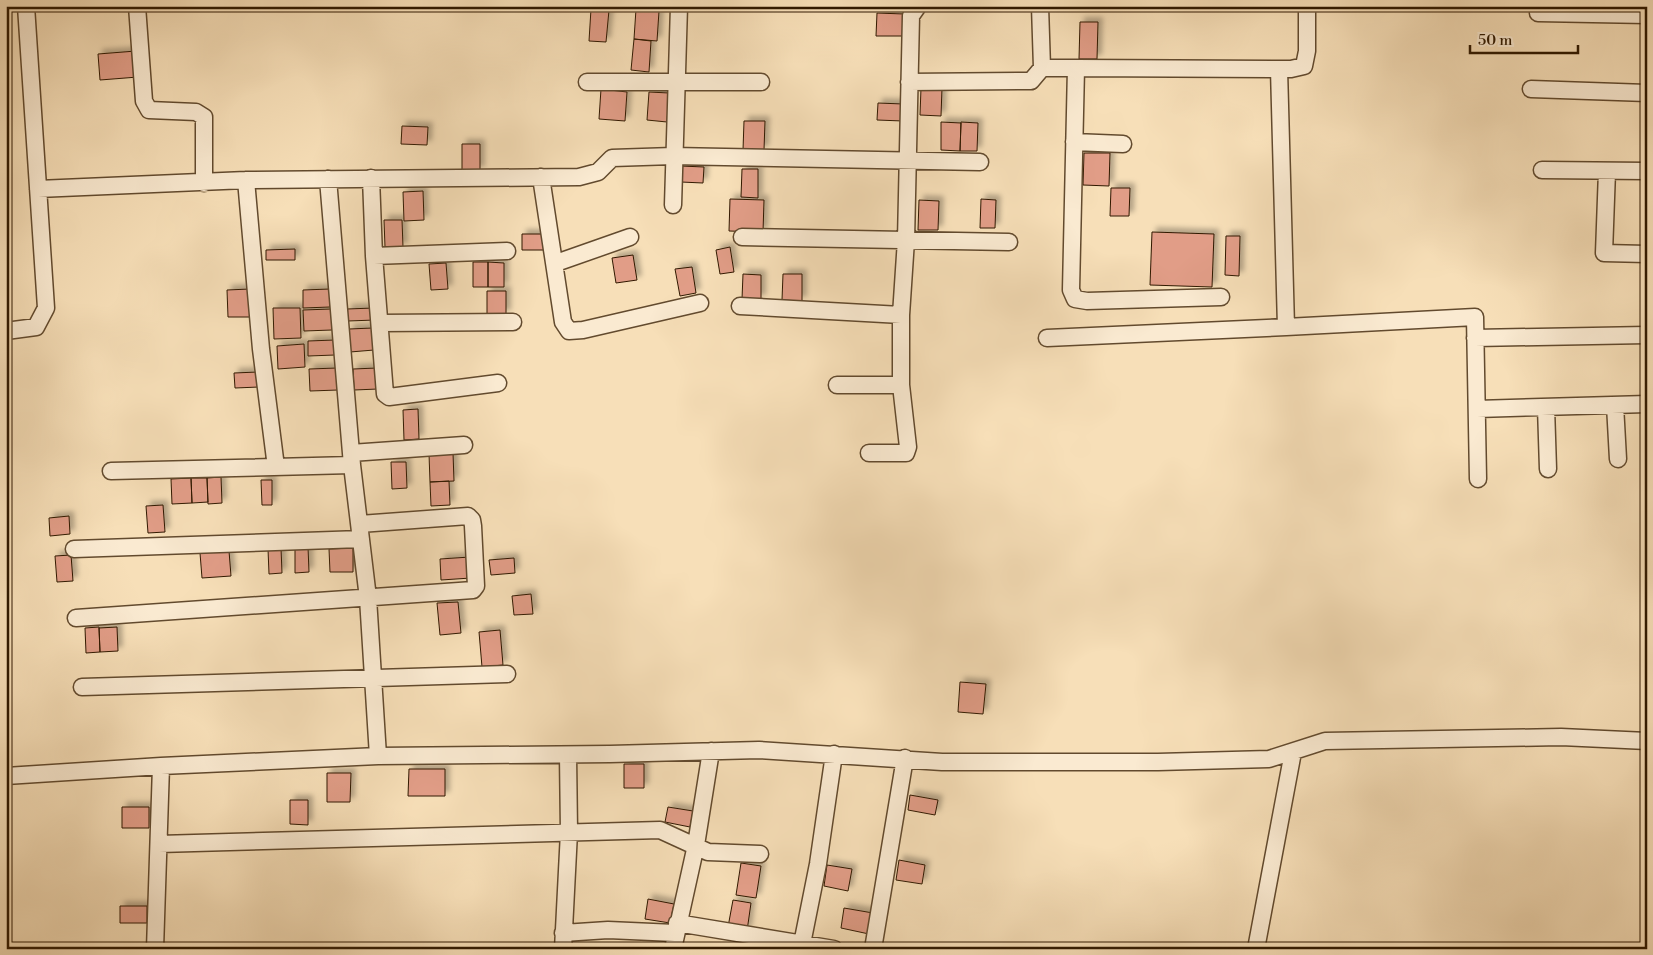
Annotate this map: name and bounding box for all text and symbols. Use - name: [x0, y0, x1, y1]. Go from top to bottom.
- scale bar: [1470, 22, 1578, 54]
- text: 50 m: [1478, 31, 1512, 50]

